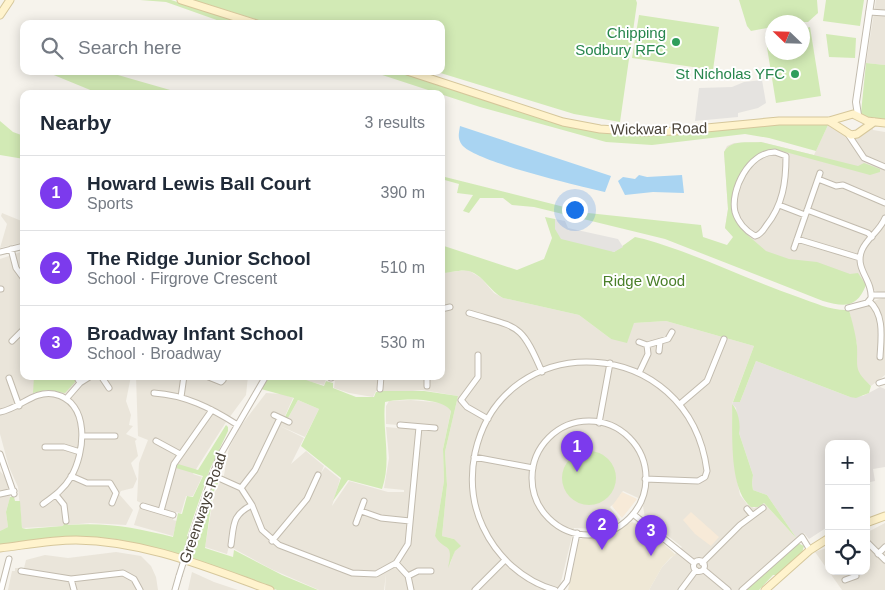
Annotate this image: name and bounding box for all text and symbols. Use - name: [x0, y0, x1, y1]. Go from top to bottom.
- north arrow: [765, 15, 810, 60]
- search box: [20, 20, 445, 75]
- place label: Chipping Sodbury RFC: [575, 24, 666, 58]
- icon: search: [38, 34, 66, 62]
- marker: Chipping Sodbury RFC: [670, 36, 682, 48]
- text: Search here: [78, 37, 182, 58]
- place label: St Nicholas YFC: [675, 65, 785, 82]
- marker: St Nicholas YFC: [789, 68, 801, 80]
- text: Nearby: [40, 111, 111, 134]
- text: 3 results: [365, 114, 425, 131]
- street label: Wickwar Road: [611, 119, 707, 138]
- text: Howard Lewis Ball Court: [87, 173, 311, 194]
- text: 1: [52, 184, 60, 201]
- text: 390 m: [381, 184, 425, 201]
- text: Sports: [87, 195, 133, 212]
- your location: [562, 197, 588, 223]
- text: The Ridge Junior School: [87, 248, 311, 269]
- text: 2: [52, 259, 60, 276]
- text: 510 m: [381, 259, 425, 276]
- text: School · Firgrove Crescent: [87, 270, 277, 287]
- park label: Ridge Wood: [603, 272, 685, 289]
- text: Broadway Infant School: [87, 323, 303, 344]
- text: 3: [52, 334, 60, 351]
- text: 530 m: [381, 334, 425, 351]
- text: School · Broadway: [87, 345, 221, 362]
- pin: 1: [561, 431, 593, 472]
- map controls: [825, 440, 870, 575]
- button: +: [825, 440, 870, 485]
- street label: Greenways Road: [176, 450, 229, 565]
- button: −: [825, 485, 870, 530]
- pin: 2: [586, 509, 618, 550]
- pin: 3: [635, 515, 667, 556]
- button: locate: [825, 530, 870, 575]

